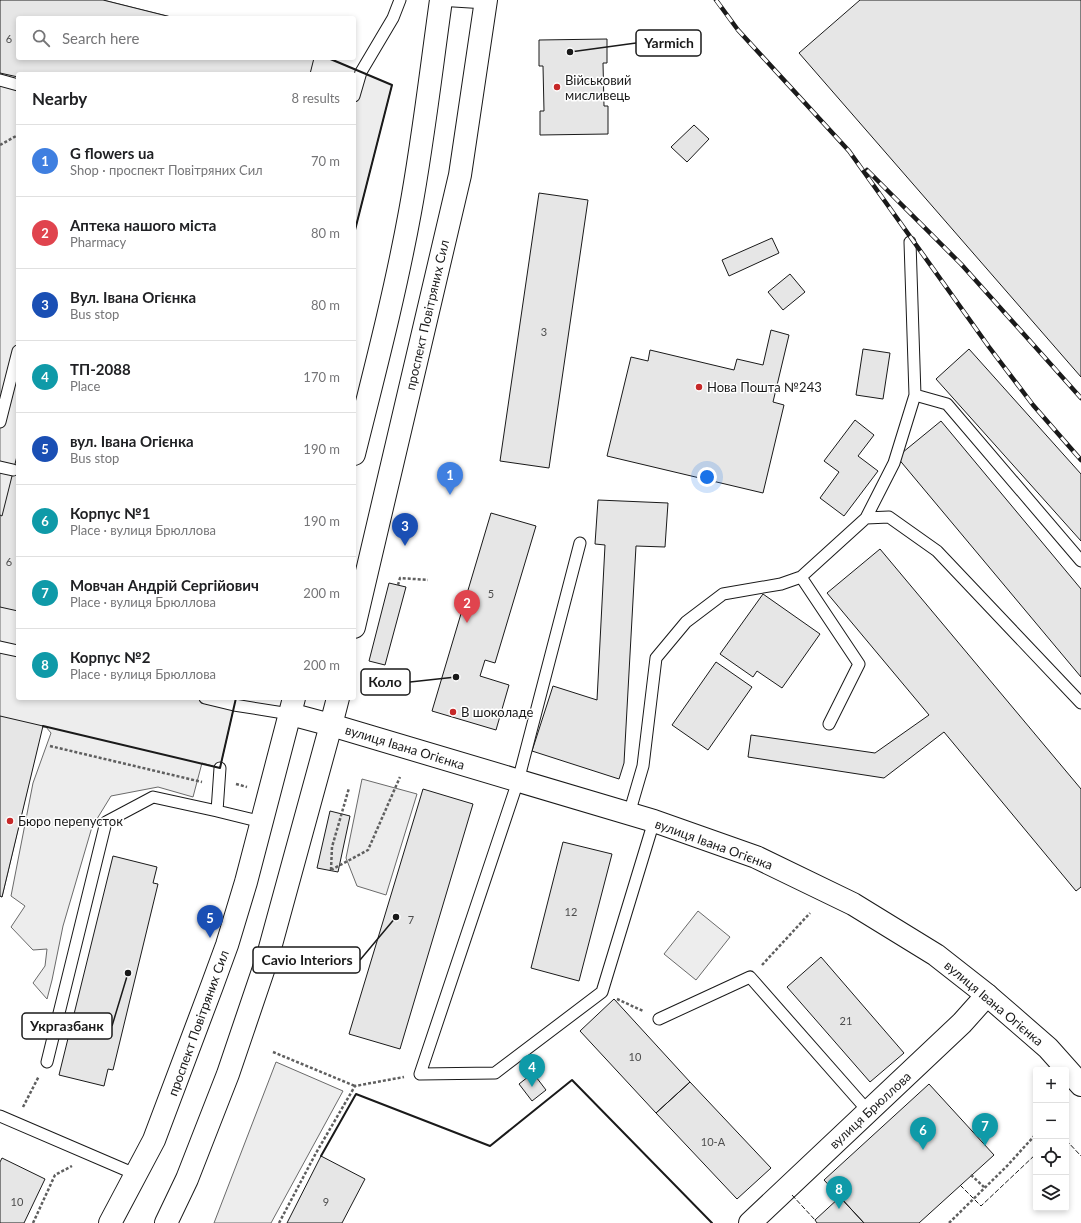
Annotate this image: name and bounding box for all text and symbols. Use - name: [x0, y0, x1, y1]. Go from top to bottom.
- search box: [16, 16, 356, 60]
- icon: search: [30, 27, 52, 49]
- text: Search here: [62, 29, 139, 47]
- callout: Yarmich: [636, 30, 701, 56]
- house number: 6: [6, 32, 12, 45]
- text: Yarmich: [643, 34, 694, 51]
- place label: Військовий мисливець: [565, 72, 632, 103]
- marker: Військовий мисливець: [552, 82, 562, 92]
- text: Nearby: [32, 88, 87, 109]
- text: 8 results: [292, 90, 340, 106]
- text: G flowers ua: [70, 144, 154, 162]
- text: 1: [41, 153, 49, 169]
- text: 70 m: [311, 153, 340, 169]
- text: Shop · проспект Повітряних Сил: [70, 162, 263, 178]
- text: Аптека нашого міста: [70, 216, 216, 234]
- text: 2: [41, 225, 49, 241]
- text: 80 m: [311, 225, 340, 241]
- text: Pharmacy: [70, 234, 126, 250]
- street label: проспект Повітряних Сил: [402, 238, 452, 392]
- text: Вул. Івана Огієнка: [70, 288, 196, 306]
- text: 3: [41, 297, 49, 313]
- text: 80 m: [311, 297, 340, 313]
- text: Bus stop: [70, 306, 119, 322]
- house number: 3: [541, 325, 547, 338]
- text: ТП-2088: [70, 360, 131, 378]
- text: 4: [41, 369, 49, 385]
- text: 170 m: [303, 369, 340, 385]
- text: Place: [70, 378, 100, 394]
- place label: Нова Пошта №243: [707, 379, 822, 395]
- marker: Нова Пошта №243: [694, 382, 704, 392]
- text: вул. Івана Огієнка: [70, 432, 194, 450]
- text: 5: [41, 441, 49, 457]
- text: 190 m: [303, 441, 340, 457]
- text: Bus stop: [70, 450, 119, 466]
- pin: 1: [437, 462, 463, 495]
- your location: [697, 467, 717, 487]
- text: Корпус №1: [70, 504, 150, 522]
- text: 6: [41, 513, 49, 529]
- text: 190 m: [303, 513, 340, 529]
- pin: 3: [392, 513, 418, 546]
- text: Place · вулиця Брюллова: [70, 522, 216, 538]
- house number: 6: [6, 555, 12, 568]
- text: Мовчан Андрій Сергійович: [70, 576, 259, 594]
- text: 7: [41, 585, 49, 601]
- text: 200 m: [303, 585, 340, 601]
- house number: 5: [488, 587, 494, 600]
- pin: 2: [454, 590, 480, 623]
- text: Place · вулиця Брюллова: [70, 594, 216, 610]
- text: Корпус №2: [70, 648, 150, 666]
- text: 8: [41, 657, 49, 673]
- text: 200 m: [303, 657, 340, 673]
- text: Place · вулиця Брюллова: [70, 666, 216, 682]
- callout: Коло: [361, 669, 410, 695]
- text: Коло: [368, 673, 402, 690]
- place label: В шоколаде: [461, 704, 533, 720]
- marker: В шоколаде: [448, 707, 458, 717]
- street label: вулиця Івана Огієнка: [343, 721, 467, 773]
- place label: Бюро перепусток: [18, 813, 123, 829]
- street label: вулиця Івана Огієнка: [653, 815, 775, 873]
- marker: Бюро перепусток: [5, 816, 15, 826]
- pin: 5: [197, 905, 223, 938]
- house number: 12: [565, 905, 577, 918]
- house number: 7: [408, 913, 414, 926]
- callout: Cavio Interiors: [253, 947, 360, 973]
- street label: проспект Повітряних Сил: [164, 948, 232, 1098]
- text: Cavio Interiors: [261, 951, 353, 968]
- street label: вулиця Івана Огієнка: [941, 957, 1047, 1049]
- callout: Укргазбанк: [22, 1013, 112, 1039]
- house number: 21: [840, 1014, 852, 1027]
- text: Укргазбанк: [29, 1017, 104, 1034]
- house number: 10: [629, 1050, 642, 1063]
- pin: 4: [519, 1054, 545, 1087]
- map controls: [1033, 1067, 1069, 1211]
- button: +: [1033, 1067, 1069, 1103]
- street label: вулиця Брюллова: [826, 1068, 914, 1152]
- button: −: [1033, 1103, 1069, 1139]
- pin: 7: [972, 1113, 998, 1146]
- pin: 6: [910, 1117, 936, 1150]
- house number: 10-А: [701, 1135, 726, 1148]
- button: locate: [1033, 1139, 1069, 1175]
- button: layers: [1033, 1175, 1069, 1211]
- pin: 8: [826, 1176, 852, 1209]
- house number: 10: [11, 1195, 24, 1208]
- house number: 9: [323, 1195, 329, 1208]

